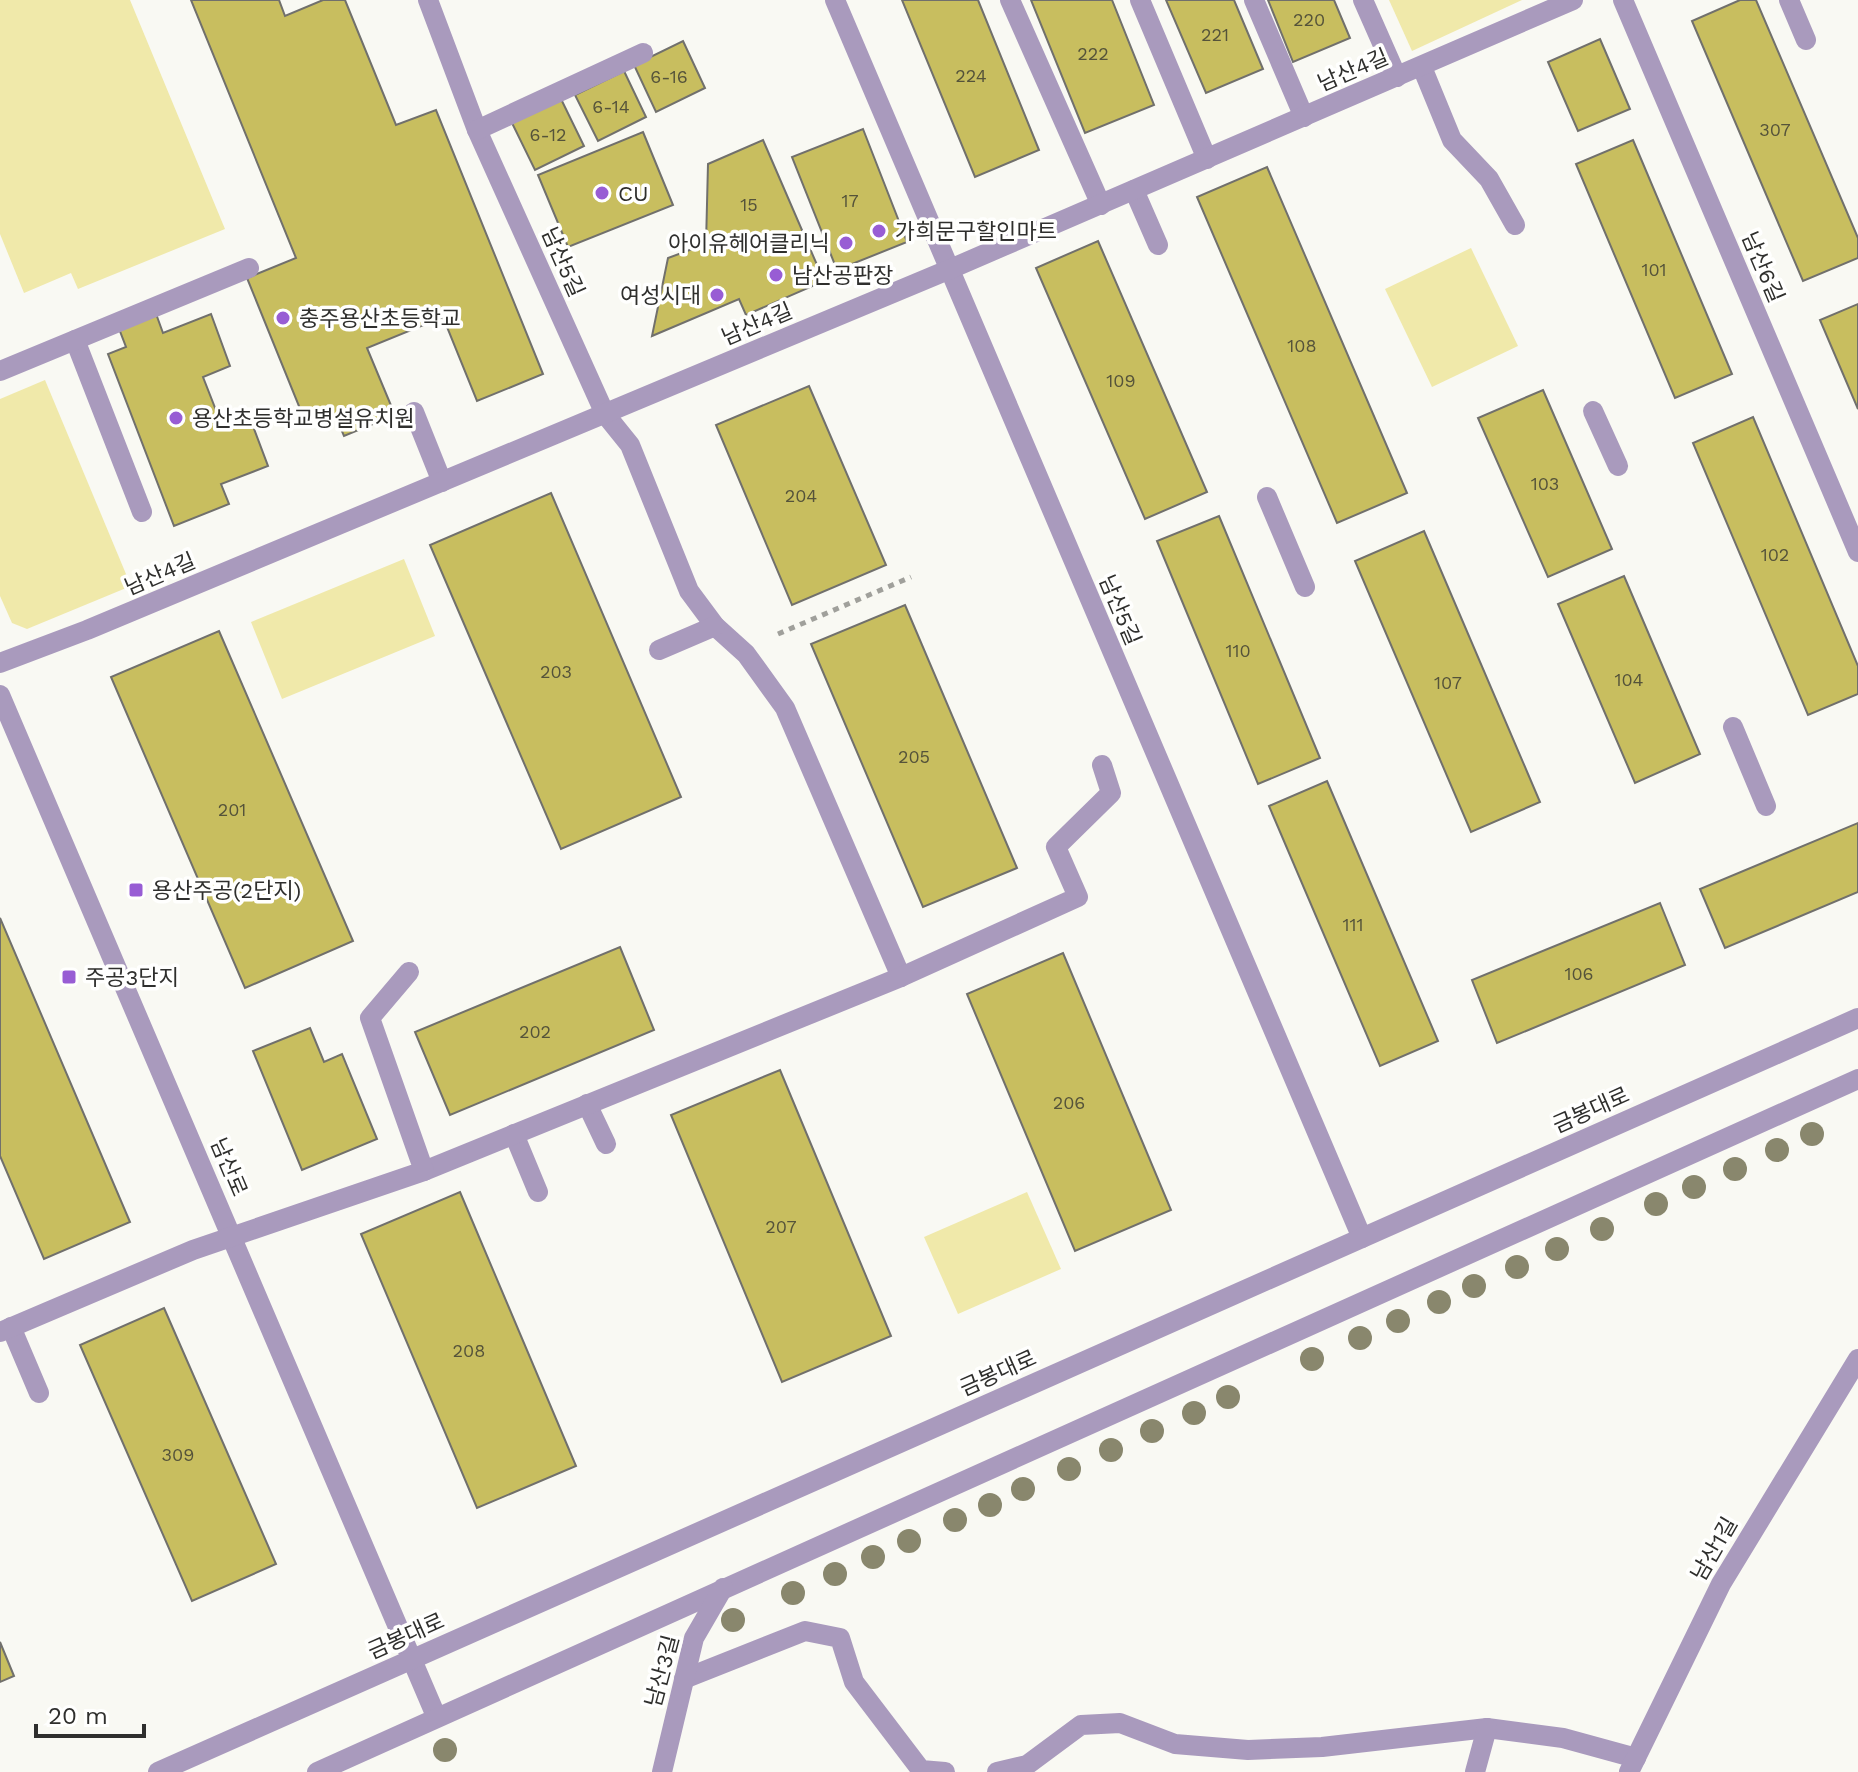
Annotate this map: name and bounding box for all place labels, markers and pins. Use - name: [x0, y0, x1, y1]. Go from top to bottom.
- place label: CU: [618, 181, 649, 206]
- marker: CU: [593, 184, 611, 202]
- place label: 가희문구할인마트: [895, 219, 1057, 244]
- marker: 가희문구할인마트: [870, 222, 888, 240]
- place label: 아이유헤어클리닉: [668, 231, 830, 256]
- marker: 아이유헤어클리닉: [837, 234, 855, 252]
- place label: 남산공판장: [792, 263, 893, 288]
- marker: 남산공판장: [767, 266, 785, 284]
- place label: 여성시대: [620, 283, 701, 308]
- marker: 여성시대: [708, 286, 726, 304]
- place label: 충주용산초등학교: [299, 306, 461, 331]
- marker: 충주용산초등학교: [274, 309, 292, 327]
- place label: 용산초등학교병설유치원: [192, 406, 415, 431]
- marker: 용산초등학교병설유치원: [167, 409, 185, 427]
- place label: 용산주공(2단지): [152, 878, 301, 903]
- marker: 용산주공(2단지): [127, 881, 145, 899]
- place label: 주공3단지: [85, 965, 179, 990]
- marker: 주공3단지: [60, 968, 78, 986]

